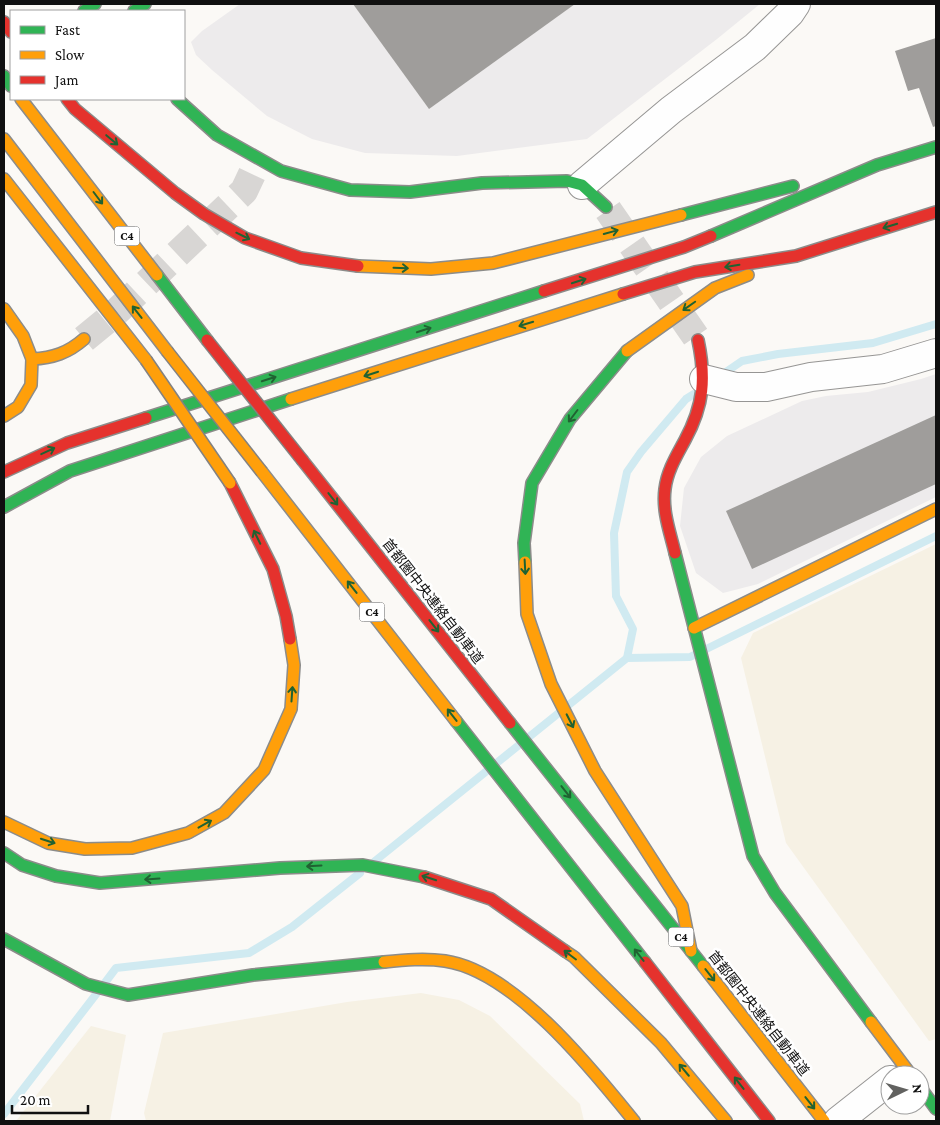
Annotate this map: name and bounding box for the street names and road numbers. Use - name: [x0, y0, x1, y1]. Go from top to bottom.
- road number: C4: [114, 227, 140, 246]
- street label: 首都圏中央連絡自動車道: [379, 535, 487, 667]
- road number: C4: [360, 602, 384, 622]
- road number: C4: [668, 928, 694, 946]
- street label: 首都圏中央連絡自動車道: [705, 947, 813, 1079]

